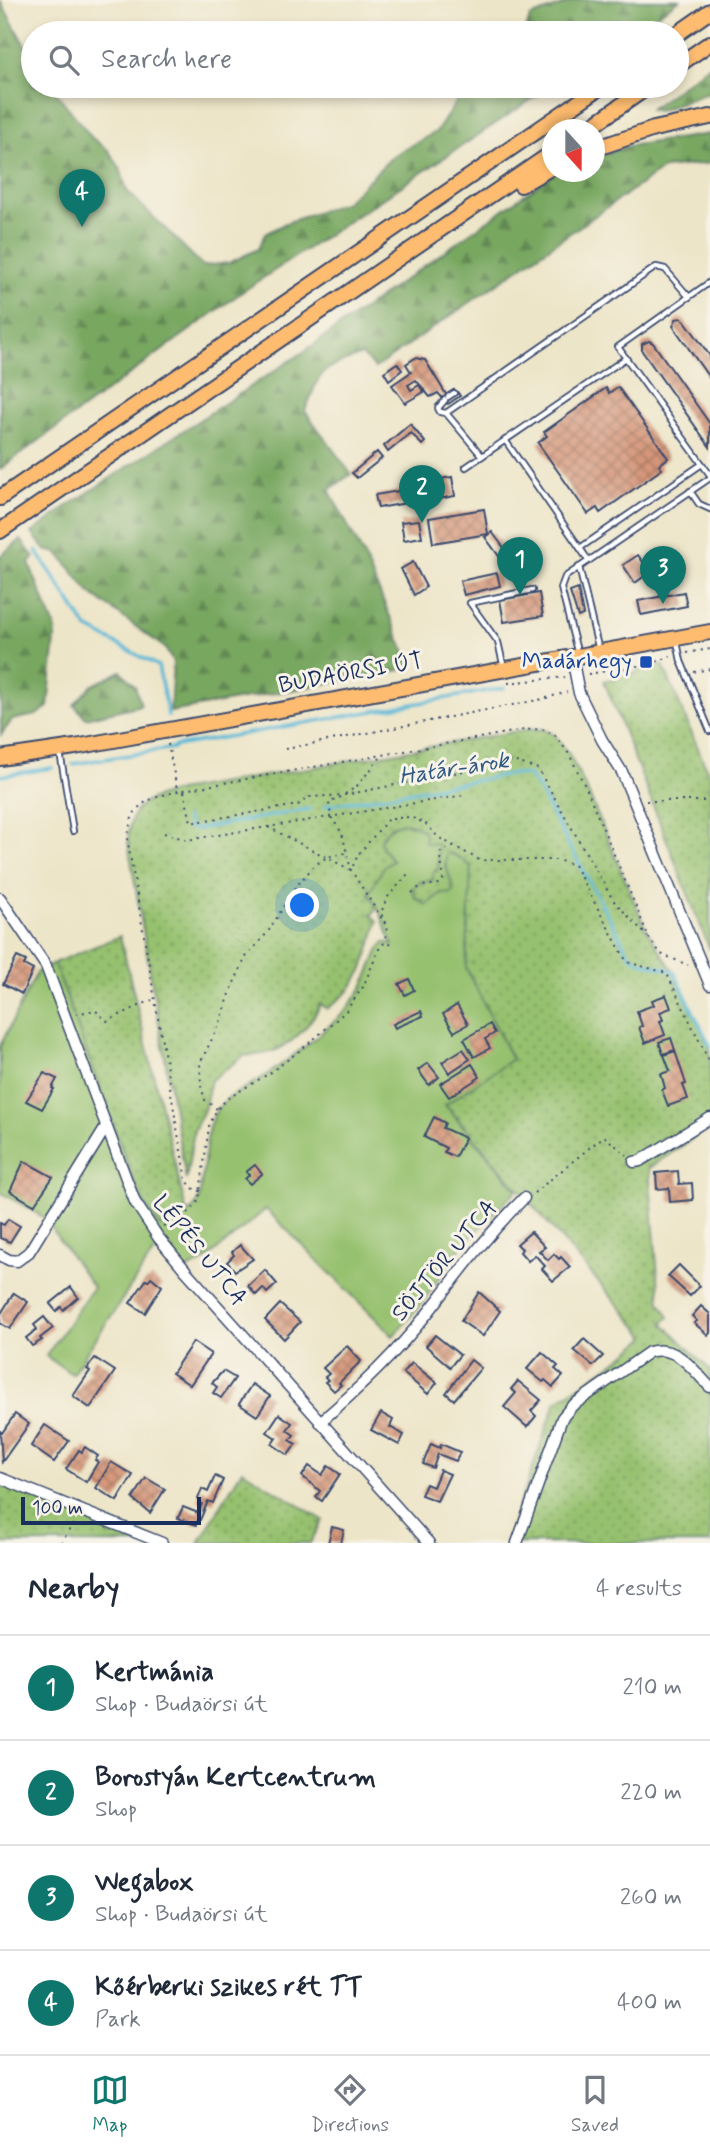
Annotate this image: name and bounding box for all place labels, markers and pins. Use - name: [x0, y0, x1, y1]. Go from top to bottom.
- pin: 4: [59, 169, 105, 227]
- pin: 2: [399, 465, 445, 523]
- pin: 1: [497, 537, 543, 595]
- pin: 3: [640, 546, 686, 604]
- place label: Madárhegy: [522, 647, 632, 679]
- marker: Madárhegy: [638, 654, 654, 670]

